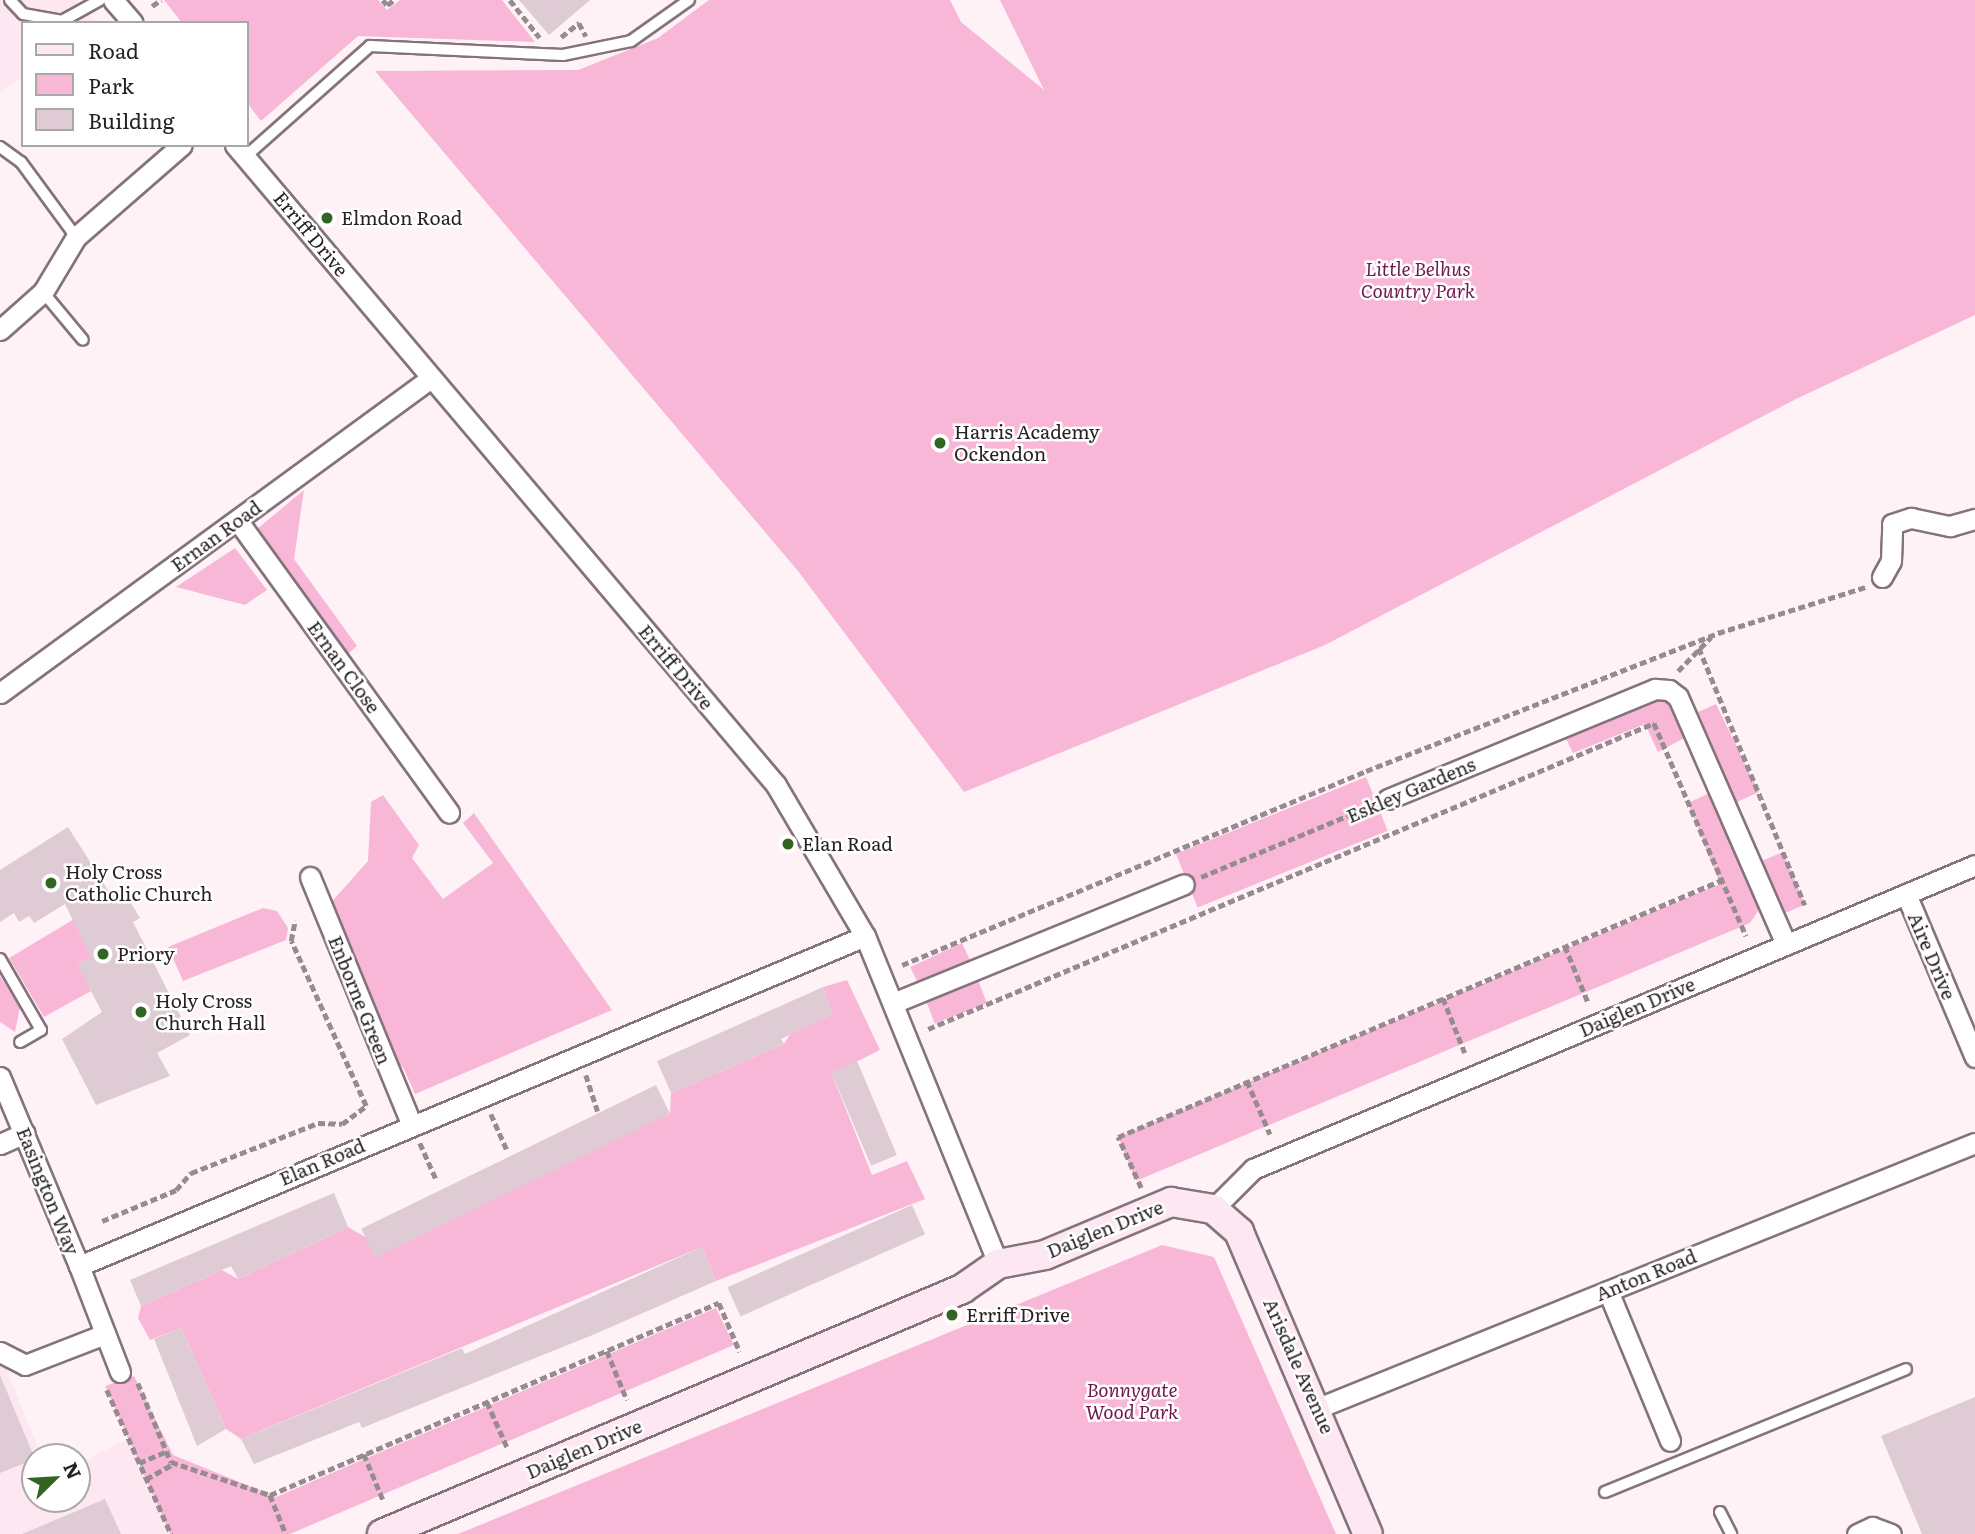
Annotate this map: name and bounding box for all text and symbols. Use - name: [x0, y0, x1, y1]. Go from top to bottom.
- legend: [21, 21, 248, 147]
- text: Road: [88, 34, 139, 65]
- text: Park: [88, 69, 134, 100]
- text: Building: [88, 104, 174, 135]
- street label: Erriff Drive: [269, 187, 353, 281]
- place label: Elmdon Road: [341, 207, 462, 229]
- marker: Elmdon Road: [319, 210, 335, 226]
- park label: Little Belhus Country Park: [1361, 258, 1475, 302]
- place label: Harris Academy Ockendon: [954, 421, 1100, 465]
- marker: Harris Academy Ockendon: [932, 435, 948, 451]
- street label: Ernan Road: [166, 496, 266, 576]
- street label: Ernan Close: [303, 616, 385, 718]
- street label: Erriff Drive: [634, 620, 718, 714]
- street label: Eskley Gardens: [1343, 753, 1479, 827]
- place label: Elan Road: [802, 833, 893, 855]
- marker: Elan Road: [780, 836, 796, 852]
- place label: Holy Cross Catholic Church: [65, 861, 213, 905]
- marker: Holy Cross Catholic Church: [43, 875, 59, 891]
- street label: Aire Drive: [1903, 909, 1961, 1003]
- street label: Enborne Green: [324, 932, 396, 1068]
- place label: Priory: [117, 943, 175, 965]
- marker: Priory: [95, 946, 111, 962]
- street label: Daiglen Drive: [1576, 972, 1698, 1042]
- place label: Holy Cross Church Hall: [155, 990, 266, 1034]
- marker: Holy Cross Church Hall: [133, 1004, 149, 1020]
- street label: Easington Way: [12, 1124, 84, 1258]
- street label: Elan Road: [276, 1134, 368, 1190]
- street label: Daiglen Drive: [1043, 1195, 1167, 1263]
- street label: Anton Road: [1592, 1244, 1700, 1306]
- street label: Arisdale Avenue: [1259, 1295, 1339, 1437]
- place label: Erriff Drive: [966, 1304, 1070, 1326]
- marker: Erriff Drive: [944, 1307, 960, 1323]
- park label: Bonnygate Wood Park: [1085, 1379, 1179, 1423]
- street label: Daiglen Drive: [523, 1414, 645, 1484]
- north arrow: [21, 1443, 91, 1513]
- text: N: [57, 1457, 89, 1483]

